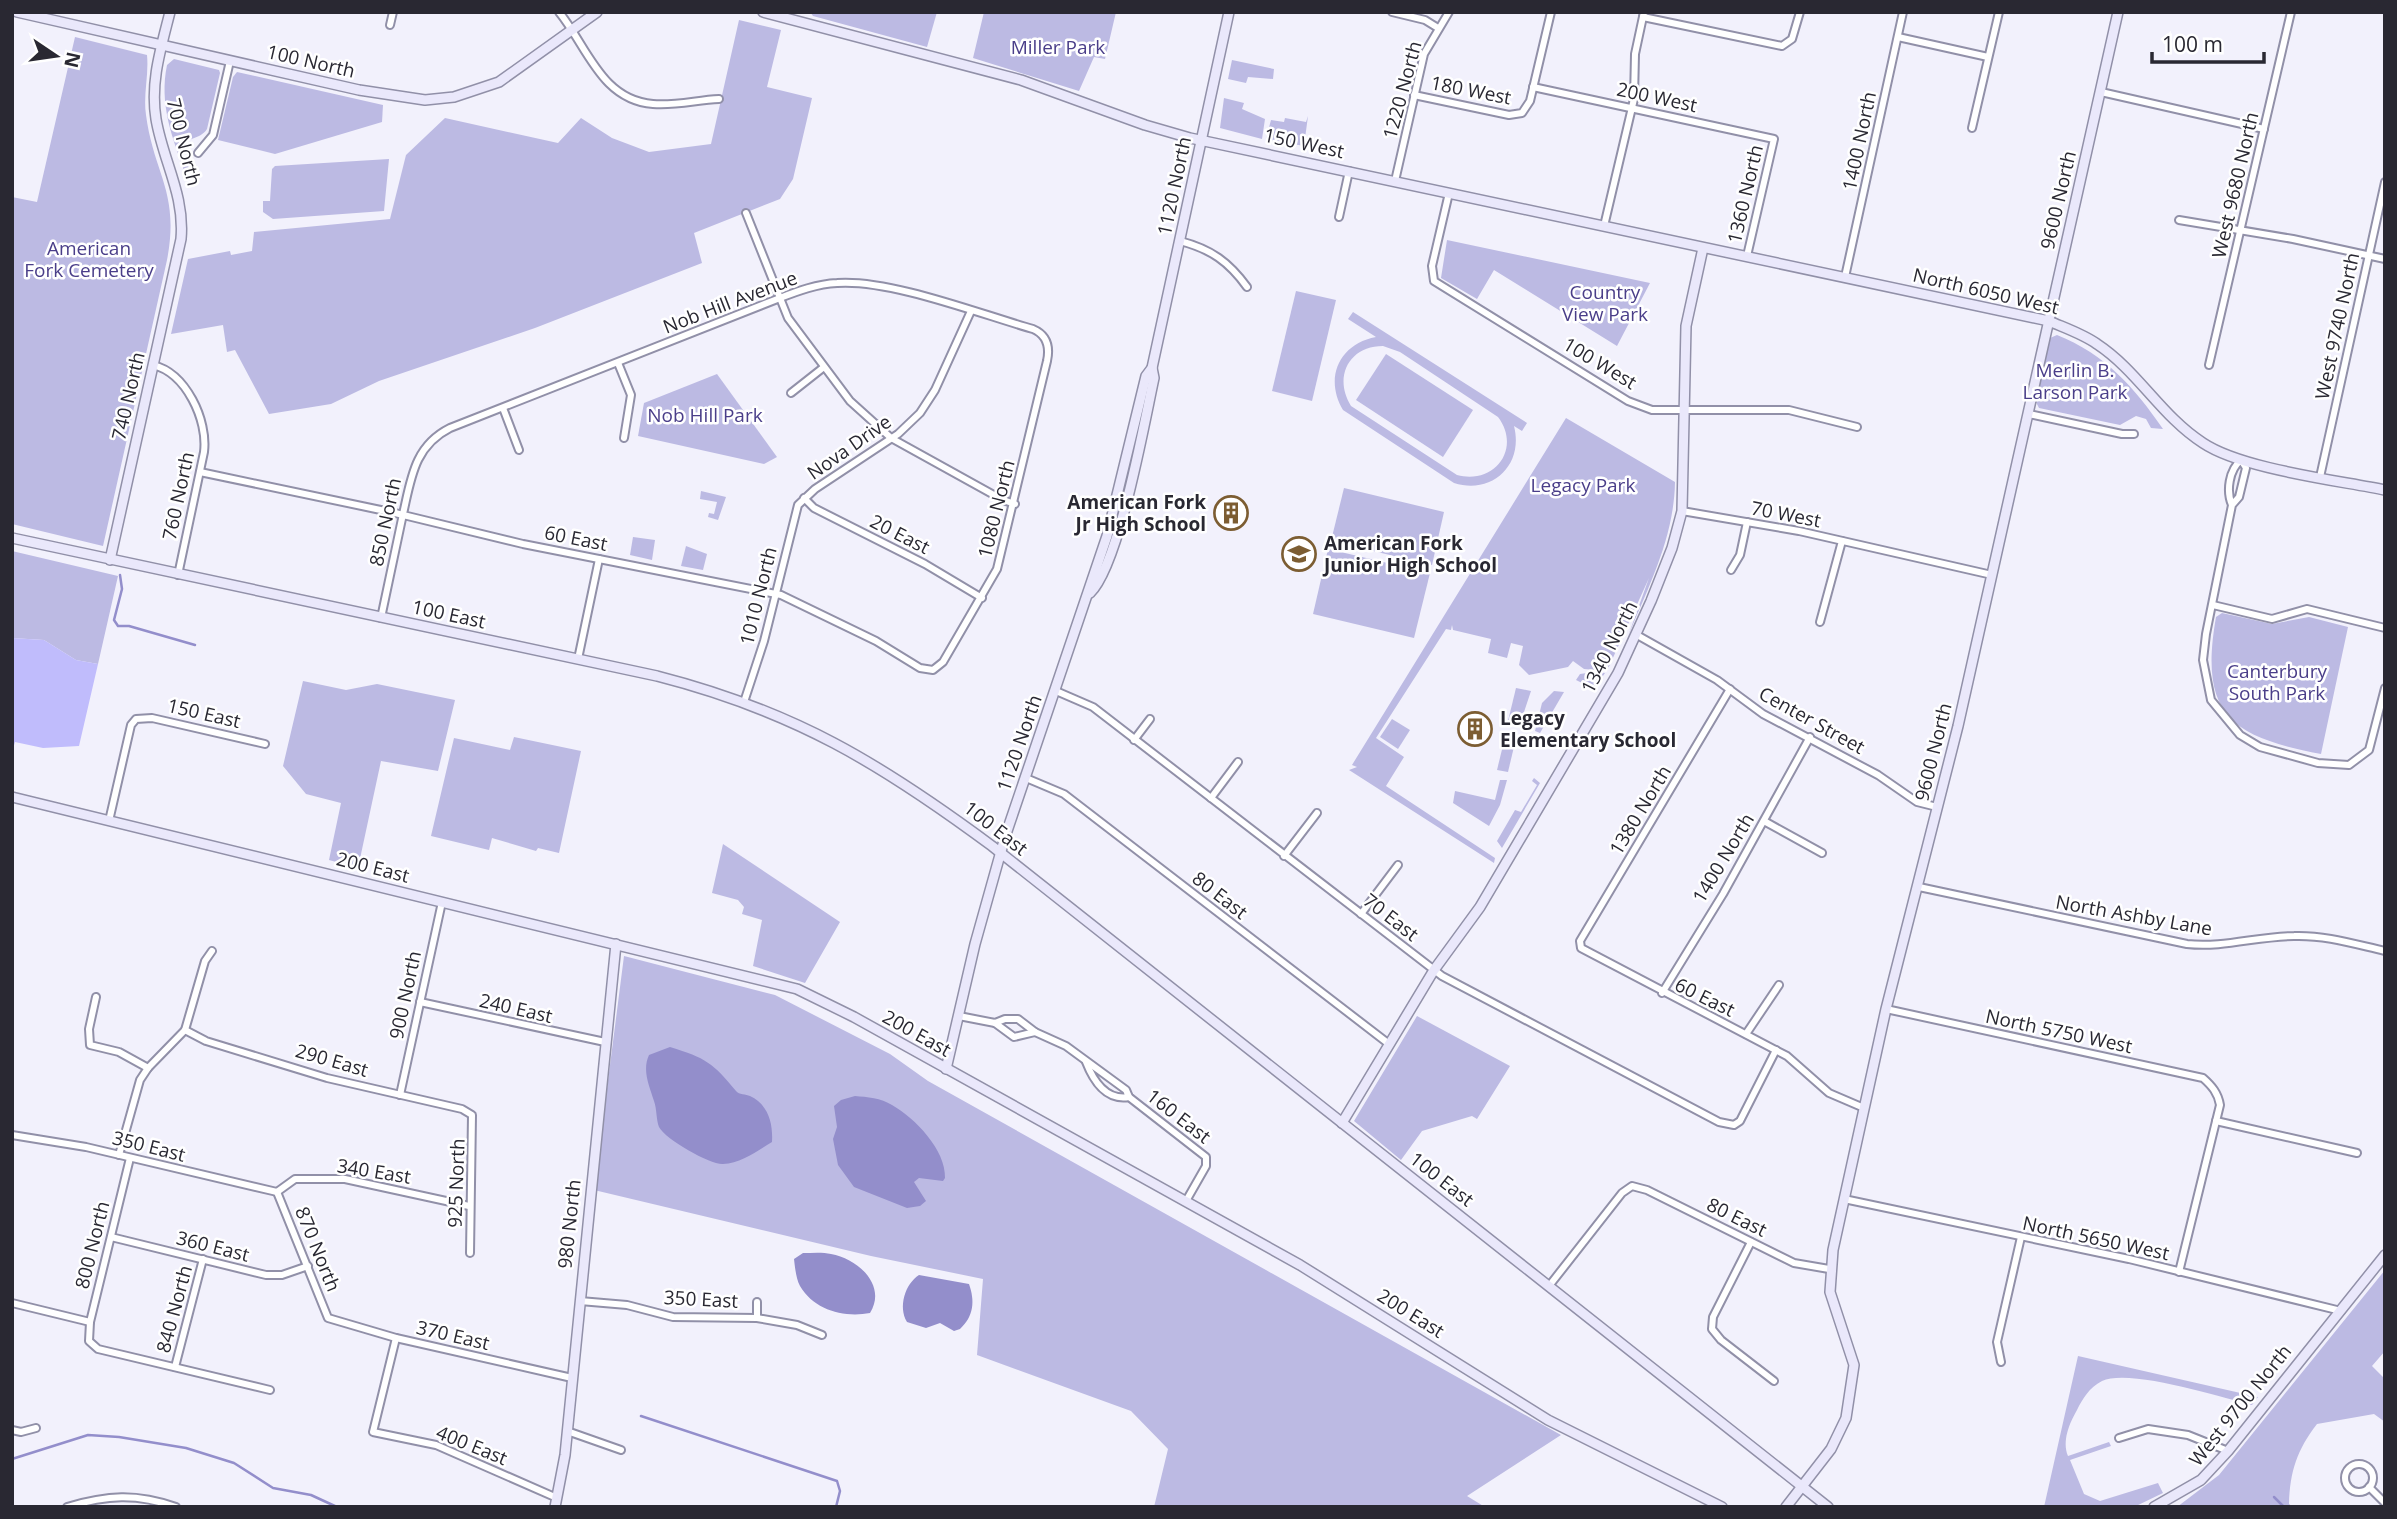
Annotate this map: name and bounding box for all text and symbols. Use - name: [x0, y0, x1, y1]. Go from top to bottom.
- north arrow: [21, 21, 91, 91]
- scale bar: [2152, 21, 2264, 65]
- text: 100 m: [2162, 30, 2223, 58]
- park label: Miller Park: [1011, 34, 1105, 60]
- street label: 100 North: [264, 38, 358, 84]
- street label: 1220 North: [1376, 38, 1428, 142]
- text: N: [58, 49, 87, 70]
- street label: 180 West: [1428, 69, 1514, 111]
- street label: 200 West: [1614, 76, 1700, 118]
- street label: 1400 North: [1836, 89, 1882, 193]
- street label: 700 North: [161, 95, 207, 189]
- street label: West 9680 North: [2206, 109, 2264, 261]
- street label: 150 West: [1261, 122, 1347, 164]
- street label: 1120 North: [1151, 134, 1197, 238]
- street label: 1360 North: [1721, 142, 1769, 246]
- street label: 9600 North: [2034, 148, 2082, 252]
- park label: American Fork Cemetery: [24, 235, 154, 283]
- street label: West 9740 North: [2309, 250, 2365, 402]
- street label: North 6050 West: [1910, 262, 2062, 321]
- street label: Nob Hill Avenue: [659, 264, 801, 340]
- park label: Country View Park: [1562, 279, 1648, 327]
- street label: 100 West: [1558, 331, 1642, 395]
- street label: 740 North: [105, 349, 151, 443]
- park label: Merlin B. Larson Park: [2022, 357, 2128, 405]
- park label: Nob Hill Park: [647, 402, 763, 428]
- street label: Nova Drive: [802, 408, 896, 486]
- street label: 760 North: [156, 450, 200, 542]
- street label: 1080 North: [971, 457, 1021, 561]
- park label: Legacy Park: [1531, 472, 1635, 498]
- street label: 850 North: [363, 476, 407, 568]
- place label: American Fork Jr High School: [1067, 489, 1206, 537]
- building icon: American Fork Jr High School: [1212, 494, 1250, 532]
- street label: 70 West: [1749, 494, 1823, 534]
- street label: 20 East: [866, 508, 934, 560]
- street label: 60 East: [542, 519, 610, 557]
- place label: American Fork Junior High School: [1322, 530, 1497, 578]
- school or university icon: American Fork Junior High School: [1280, 535, 1318, 573]
- street label: 1010 North: [733, 544, 783, 648]
- street label: 100 East: [410, 594, 488, 635]
- street label: 1340 North: [1575, 596, 1643, 698]
- park label: Canterbury South Park: [2227, 658, 2327, 706]
- street label: Center Street: [1754, 680, 1870, 760]
- street label: 1120 North: [990, 691, 1048, 795]
- street label: 150 East: [165, 692, 243, 734]
- street label: 9600 North: [1908, 700, 1958, 804]
- place label: Legacy Elementary School: [1500, 705, 1676, 753]
- building icon: Legacy Elementary School: [1456, 710, 1494, 748]
- street label: 1380 North: [1603, 760, 1677, 860]
- street label: 100 East: [959, 795, 1034, 861]
- street label: 1400 North: [1686, 808, 1760, 908]
- street label: 200 East: [334, 845, 412, 889]
- street label: 80 East: [1187, 865, 1253, 925]
- street label: 70 East: [1358, 887, 1424, 947]
- street label: North Ashby Lane: [2054, 888, 2214, 942]
- street label: 900 North: [383, 949, 427, 1041]
- street label: 60 East: [1671, 971, 1739, 1023]
- street label: 240 East: [477, 987, 555, 1029]
- street label: North 5750 West: [1983, 1003, 2135, 1059]
- street label: 200 East: [878, 1004, 956, 1063]
- street label: 290 East: [293, 1037, 372, 1083]
- street label: 160 East: [1142, 1083, 1217, 1149]
- street label: 350 East: [110, 1124, 188, 1168]
- street label: 925 North: [441, 1138, 471, 1228]
- street label: 100 East: [1405, 1146, 1480, 1212]
- street label: 340 East: [335, 1152, 413, 1190]
- street label: 980 North: [551, 1178, 587, 1270]
- street label: 80 East: [1703, 1191, 1771, 1243]
- street label: 800 North: [69, 1198, 115, 1292]
- street label: 870 North: [289, 1203, 347, 1295]
- street label: North 5650 West: [2020, 1210, 2172, 1266]
- street label: 360 East: [174, 1224, 252, 1268]
- street label: 840 North: [150, 1262, 198, 1356]
- street label: 200 East: [1373, 1282, 1450, 1344]
- street label: 350 East: [663, 1284, 739, 1314]
- street label: 370 East: [414, 1314, 492, 1356]
- street label: West 9700 North: [2183, 1339, 2297, 1471]
- street label: 400 East: [433, 1419, 512, 1471]

